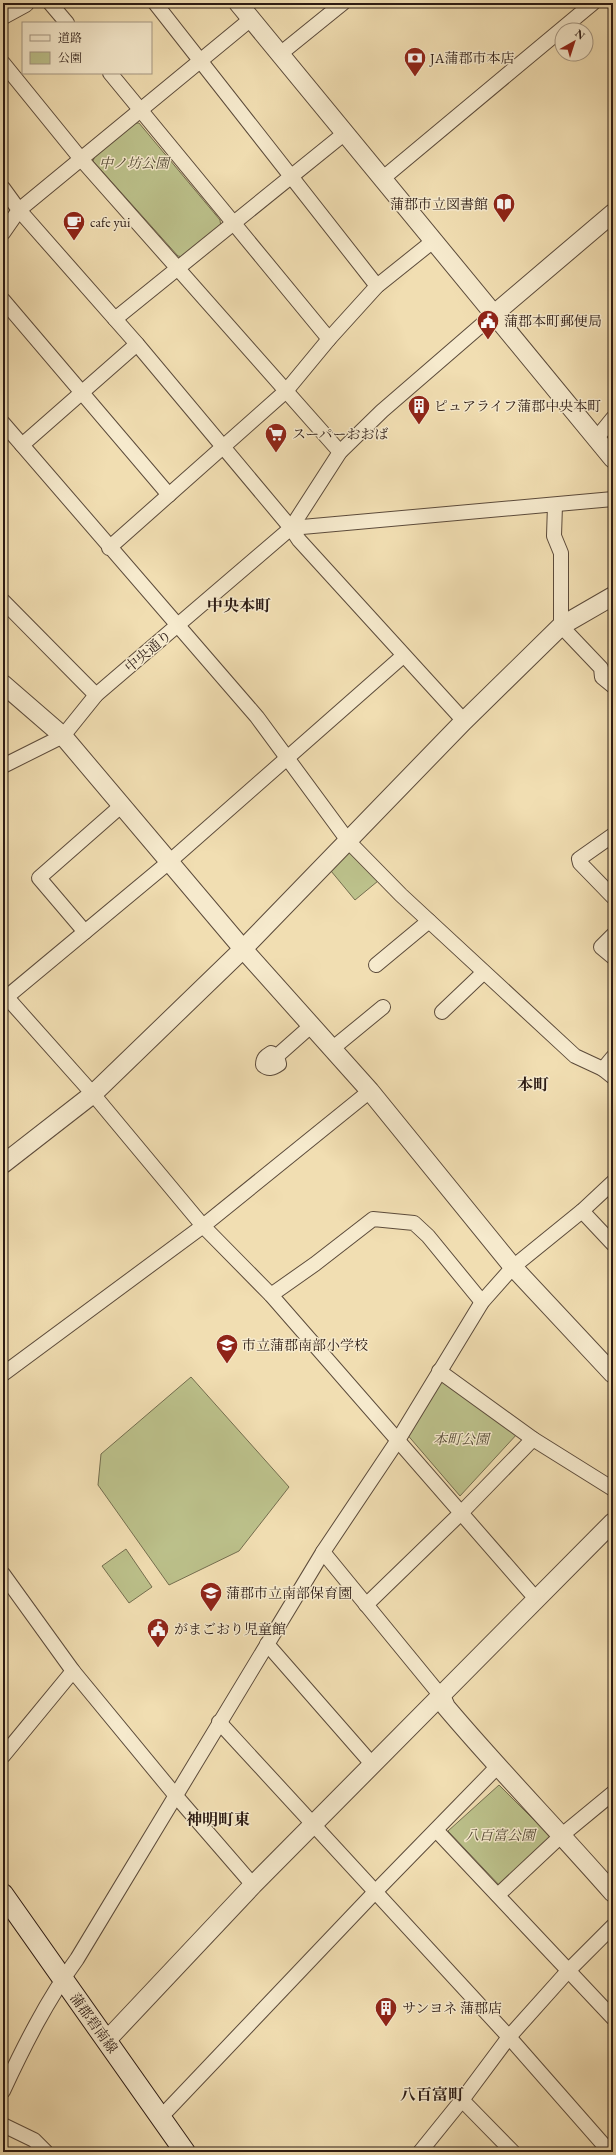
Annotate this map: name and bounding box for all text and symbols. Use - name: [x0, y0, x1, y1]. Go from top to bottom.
- legend: [22, 22, 152, 74]
- north arrow: [554, 22, 594, 62]
- text: N: [572, 26, 588, 43]
- text: 道路: [58, 30, 82, 46]
- bank icon: JA蒲郡市本店: [402, 45, 428, 78]
- place label: JA蒲郡市本店: [429, 49, 514, 67]
- text: 公園: [58, 50, 82, 66]
- park label: 中ノ坊公園: [99, 154, 171, 172]
- library icon: 蒲郡市立図書館: [491, 191, 517, 224]
- place label: 蒲郡市立図書館: [390, 195, 488, 213]
- cafe icon: cafe yui: [61, 209, 87, 242]
- place label: cafe yui: [90, 213, 131, 231]
- public building icon: 蒲郡本町郵便局: [475, 308, 501, 341]
- place label: 蒲郡本町郵便局: [504, 312, 602, 330]
- building icon: ピュアライフ蒲郡中央本町: [406, 393, 432, 426]
- place label: ピュアライフ蒲郡中央本町: [434, 397, 601, 415]
- supermarket icon: スーパーおおば: [263, 421, 289, 454]
- place label: スーパーおおば: [292, 425, 389, 443]
- district label: 中央本町: [207, 595, 271, 616]
- street label: 中央通り: [121, 626, 175, 676]
- district label: 本町: [517, 1074, 549, 1095]
- school or university icon: 市立蒲郡南部小学校: [214, 1332, 240, 1365]
- place label: 市立蒲郡南部小学校: [242, 1336, 368, 1354]
- park label: 本町公園: [433, 1430, 491, 1448]
- school or university icon: 蒲郡市立南部保育園: [198, 1580, 224, 1613]
- place label: 蒲郡市立南部保育園: [226, 1584, 352, 1602]
- public building icon: がまごおり児童館: [145, 1616, 171, 1649]
- place label: がまごおり児童館: [174, 1620, 286, 1638]
- district label: 神明町東: [186, 1809, 250, 1830]
- park label: 八百富公園: [465, 1826, 537, 1844]
- street label: 蒲郡碧南線: [66, 1989, 122, 2057]
- building icon: サンヨネ 蒲郡店: [373, 1995, 399, 2028]
- place label: サンヨネ 蒲郡店: [402, 1999, 502, 2017]
- district label: 八百富町: [400, 2084, 464, 2105]

